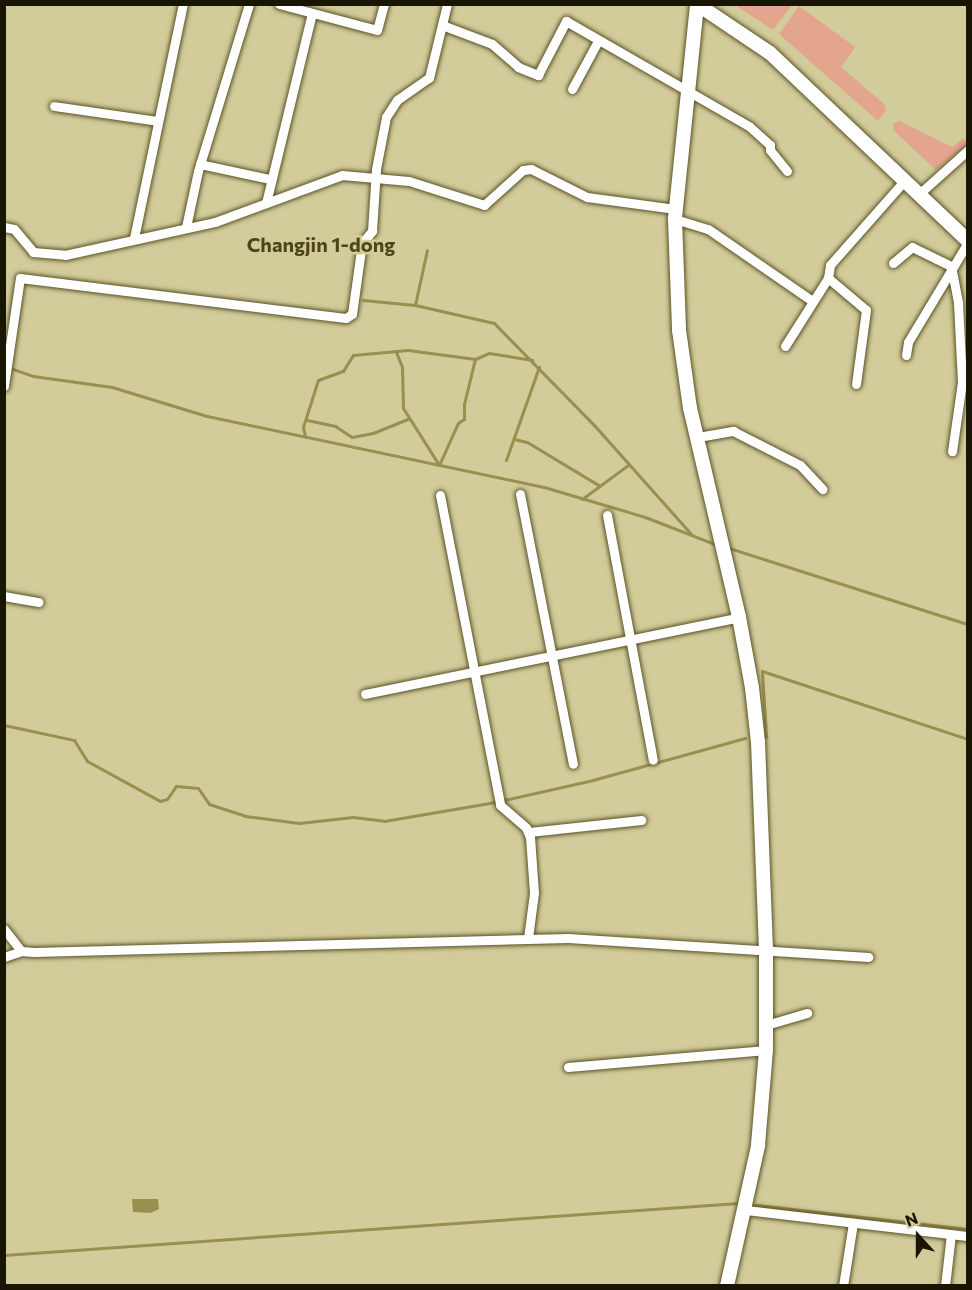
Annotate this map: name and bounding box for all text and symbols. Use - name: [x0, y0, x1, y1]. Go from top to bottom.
- district label: Changjin 1-dong: [247, 232, 395, 256]
- north arrow: [888, 1206, 948, 1266]
- text: N: [902, 1208, 920, 1230]

